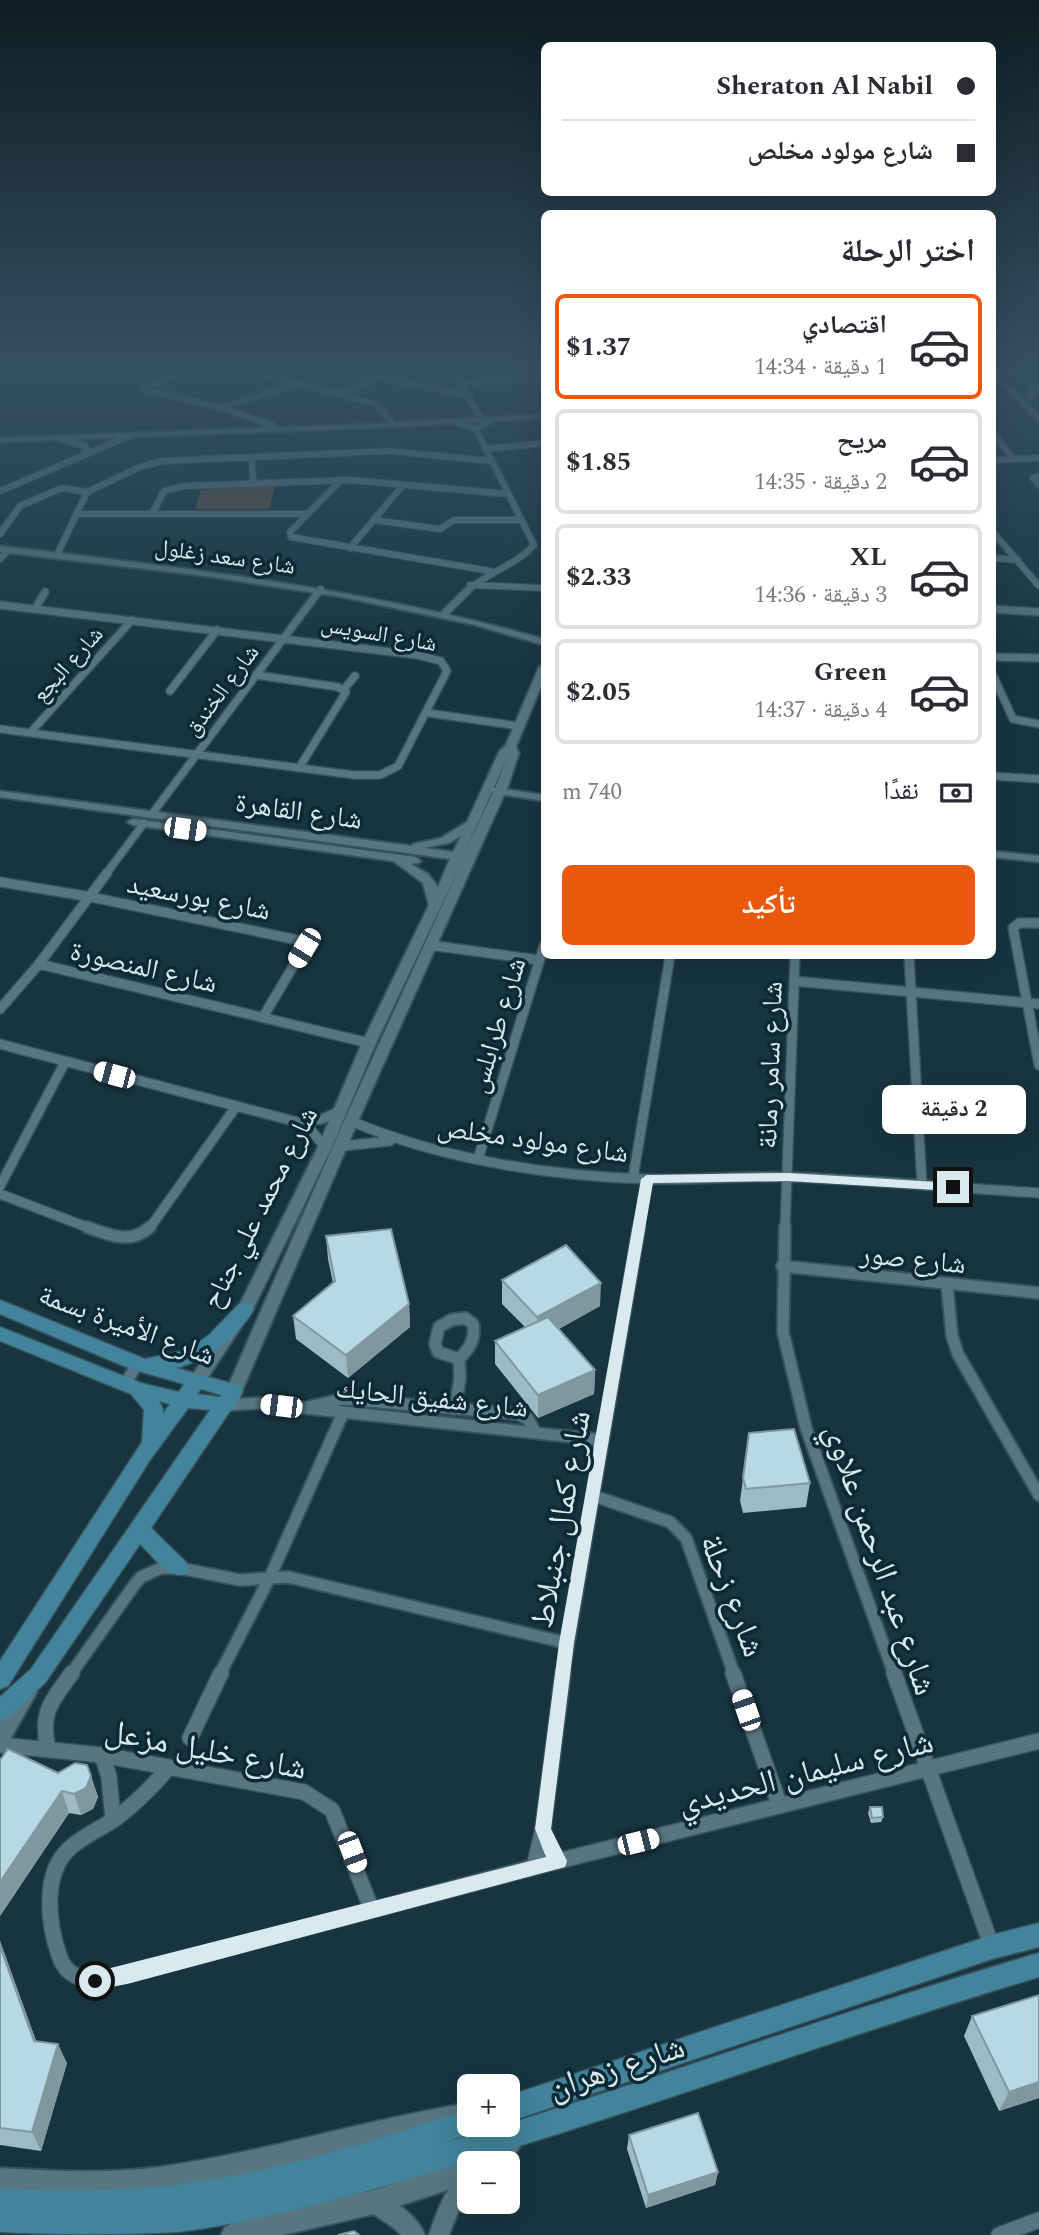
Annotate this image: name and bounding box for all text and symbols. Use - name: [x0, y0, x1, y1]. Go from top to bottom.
- text: Sheraton Al Nabil: [716, 66, 933, 106]
- text: شارع مولود مخلص: [748, 131, 933, 171]
- text: اختر الرحلة: [841, 227, 975, 276]
- text: اقتصادي: [802, 305, 887, 345]
- icon: car: [908, 315, 971, 378]
- text: $1.37: [566, 327, 631, 367]
- text: 1 دقيقة · 14:34: [754, 350, 887, 385]
- text: مريح: [837, 420, 887, 460]
- icon: car: [908, 430, 971, 493]
- text: $1.85: [566, 442, 631, 482]
- text: 2 دقيقة · 14:35: [754, 465, 887, 500]
- street label: شارع سعد زغلول: [152, 530, 297, 585]
- text: XL: [850, 537, 887, 577]
- icon: car: [908, 545, 971, 608]
- text: $2.33: [566, 557, 631, 597]
- text: 3 دقيقة · 14:36: [754, 578, 887, 613]
- street label: شارع السويس: [318, 607, 439, 662]
- street label: شارع البجع: [24, 619, 112, 711]
- street label: شارع الخندق: [176, 637, 269, 744]
- text: Green: [814, 652, 887, 692]
- icon: car: [908, 660, 971, 723]
- text: $2.05: [566, 672, 631, 712]
- text: 4 دقيقة · 14:37: [754, 693, 887, 728]
- text: نقدًا: [883, 771, 919, 811]
- icon: cash: [937, 774, 975, 812]
- text: 740 m: [562, 775, 622, 810]
- street label: شارع القاهرة: [233, 781, 365, 842]
- car: [163, 816, 208, 842]
- street label: شارع بورسعيد: [123, 863, 274, 932]
- button: تأكيد: [562, 865, 975, 945]
- car: [285, 925, 324, 971]
- street label: شارع المنصورة: [66, 930, 221, 1005]
- street label: شارع طرابلس: [456, 952, 538, 1099]
- street label: شارع سامر رمانة: [746, 980, 795, 1150]
- car: [91, 1059, 138, 1091]
- callout: 2 دقيقة: [881, 1086, 1025, 1134]
- text: 2 دقيقة: [921, 1092, 987, 1127]
- street label: شارع محمد علي جناح: [191, 1099, 330, 1316]
- street label: شارع مولود مخلص: [434, 1106, 631, 1175]
- route end: [937, 1171, 969, 1203]
- street label: شارع صور: [857, 1232, 968, 1286]
- street label: شارع الأميرة بسمة: [32, 1274, 221, 1377]
- street label: شارع شفيق الحايك: [334, 1367, 530, 1430]
- car: [259, 1393, 304, 1419]
- street label: شارع كمال جنبلاط: [517, 1407, 605, 1632]
- street label: شارع عبد الرحمن علاوي: [810, 1417, 950, 1702]
- street label: شارع زحلة: [686, 1527, 778, 1664]
- car: [730, 1687, 763, 1733]
- street label: شارع خليل مزعل: [101, 1706, 311, 1794]
- street label: شارع سليمان الحديدي: [672, 1717, 939, 1829]
- car: [616, 1827, 661, 1857]
- car: [335, 1829, 370, 1875]
- route start: [79, 1965, 111, 1997]
- street label: شارع زهران: [542, 2022, 691, 2113]
- map controls: [457, 2074, 520, 2214]
- button: +: [457, 2074, 520, 2137]
- button: −: [457, 2151, 520, 2214]

